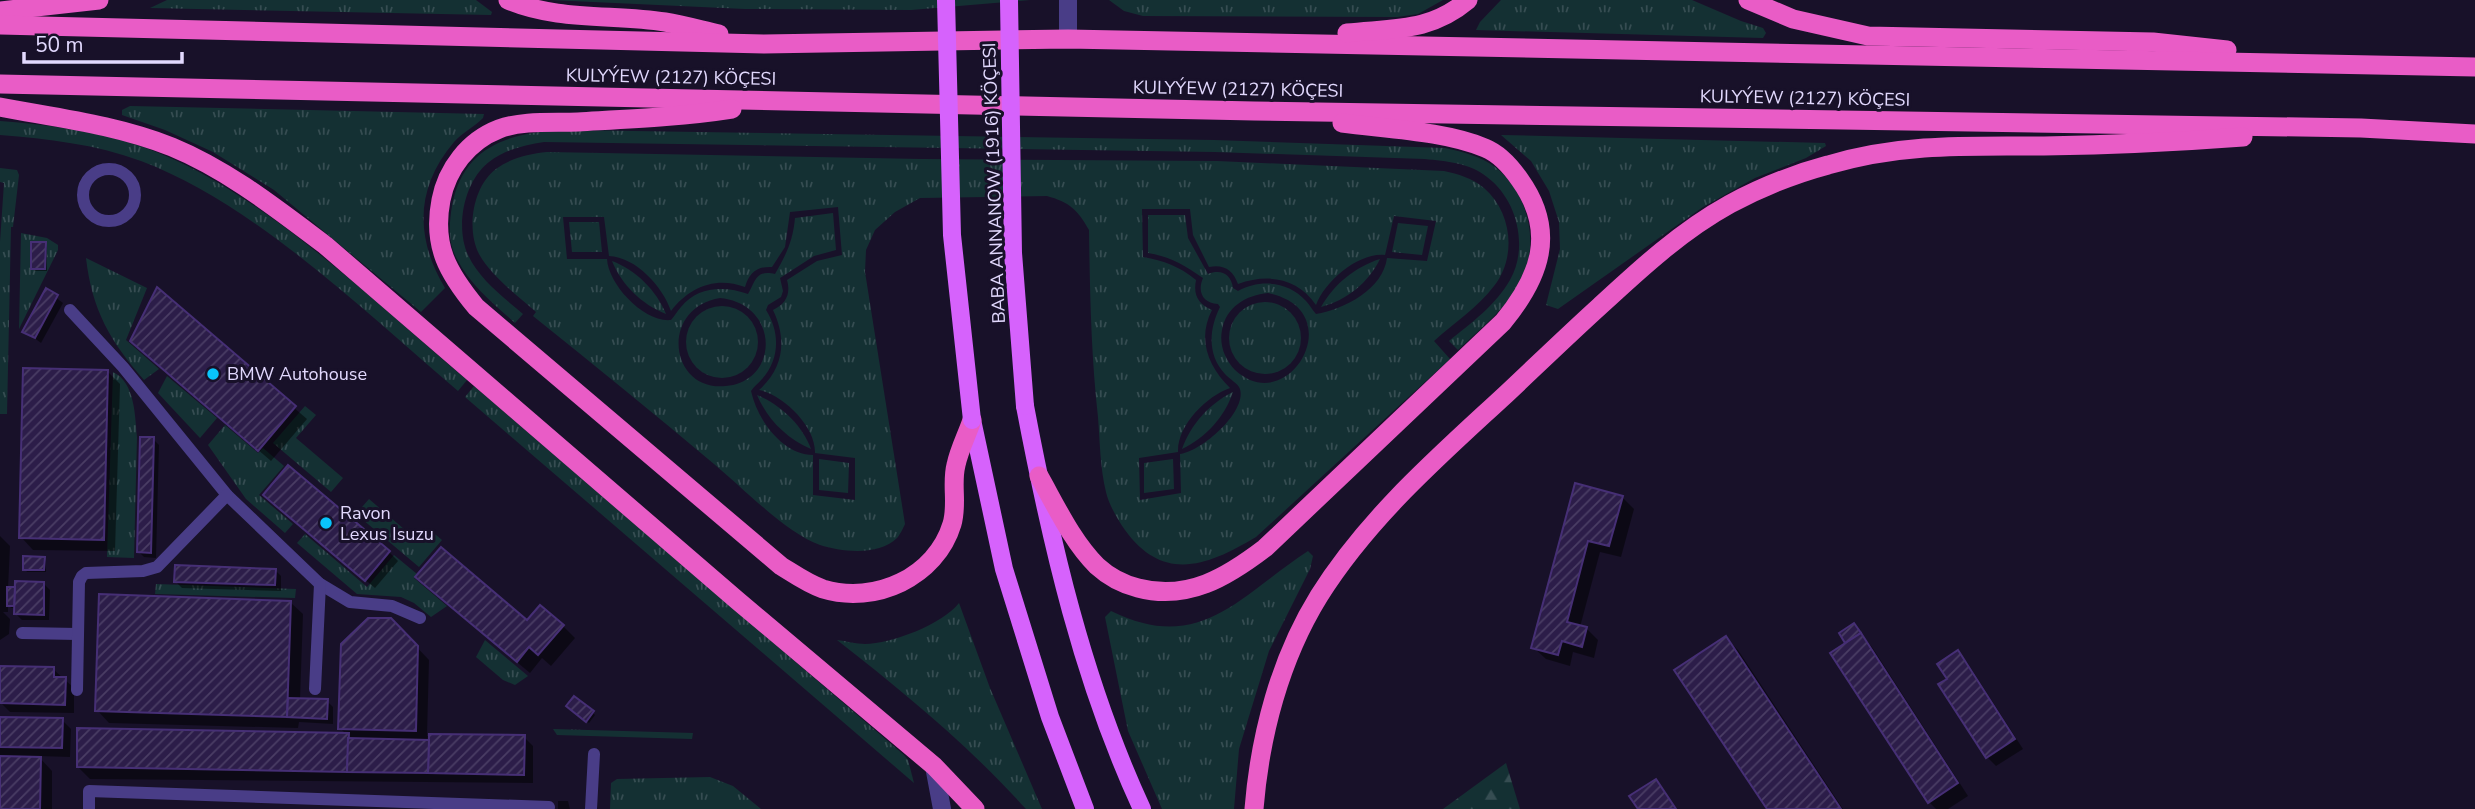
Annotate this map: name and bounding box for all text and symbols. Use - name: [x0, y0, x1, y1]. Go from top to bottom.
- scale bar: [24, 21, 182, 65]
- text: 50 m: [35, 31, 84, 59]
- street label: BABA ANNANOW (1916) KÖÇESI: [977, 42, 1011, 324]
- street label: KULYÝEW (2127) KÖÇESI: [566, 63, 776, 91]
- street label: KULYÝEW (2127) KÖÇESI: [1133, 75, 1343, 103]
- street label: KULYÝEW (2127) KÖÇESI: [1700, 84, 1910, 112]
- place label: BMW Autohouse: [227, 362, 367, 386]
- marker: BMW Autohouse: [205, 366, 221, 382]
- place label: Ravon Lexus Isuzu: [340, 501, 434, 546]
- marker: Ravon Lexus Isuzu: [318, 515, 334, 531]

